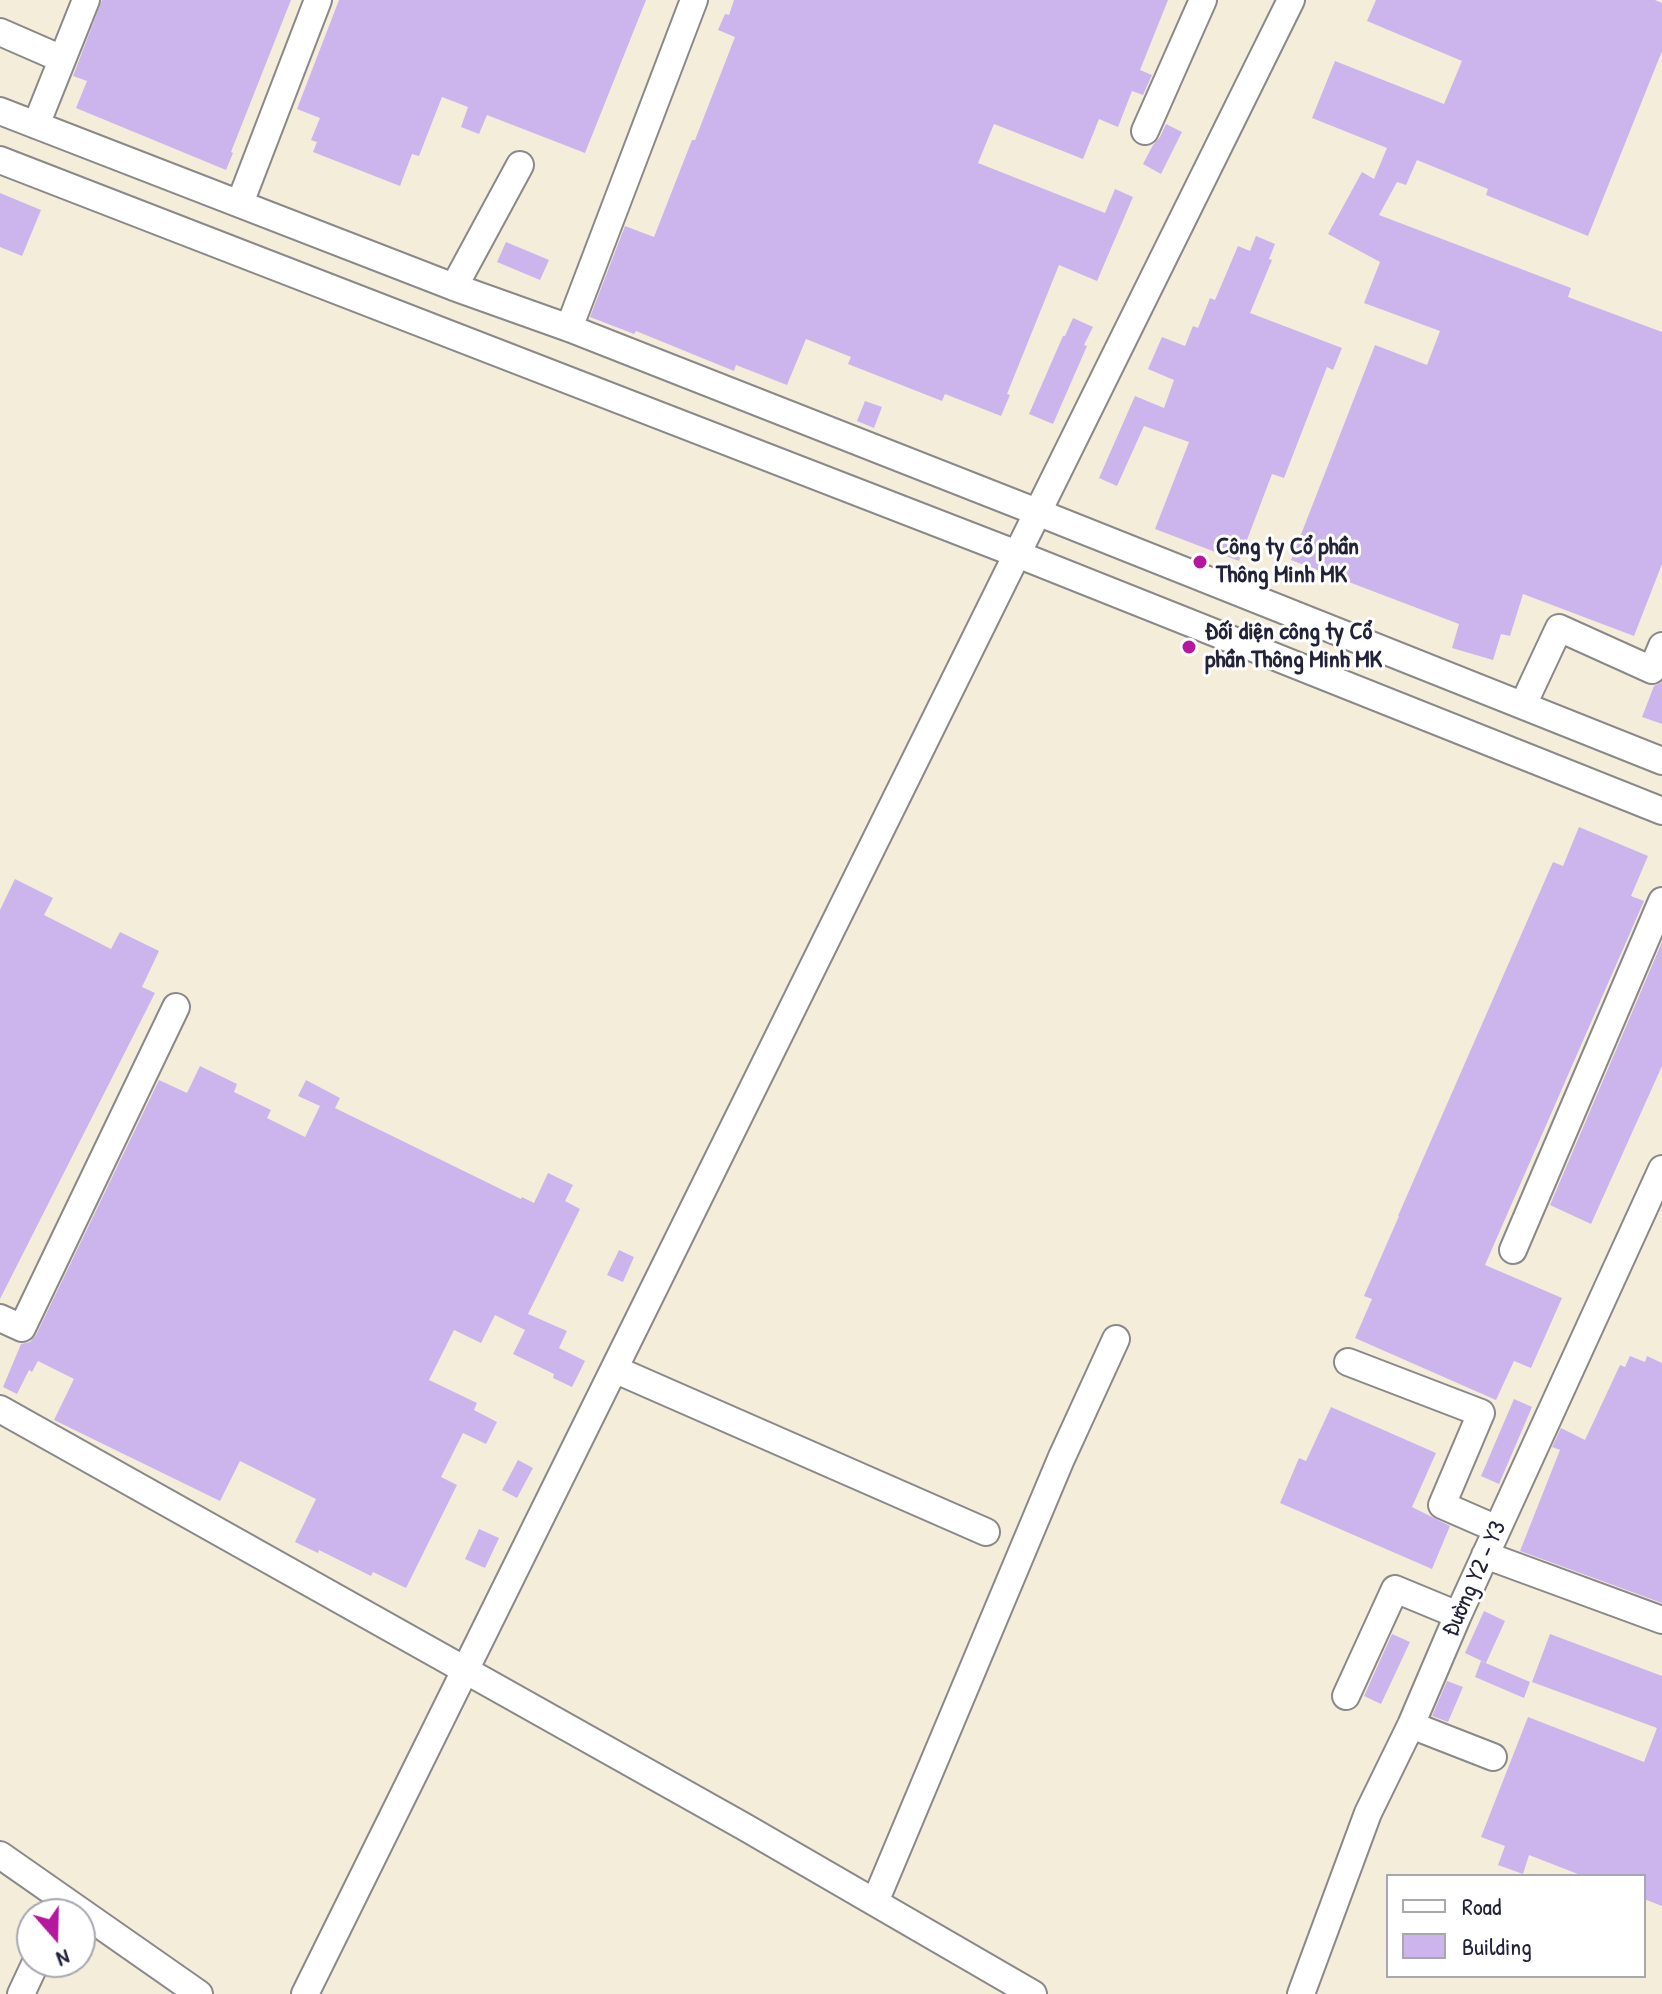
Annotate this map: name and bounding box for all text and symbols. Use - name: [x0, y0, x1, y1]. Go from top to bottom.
- place label: Công ty Cổ phần Thông Minh MK: [1216, 534, 1359, 590]
- marker: Công ty Cổ phần Thông Minh MK: [1191, 553, 1209, 571]
- place label: Đối diện công ty Cổ phần Thông Minh MK: [1205, 619, 1382, 675]
- marker: Đối diện công ty Cổ phần Thông Minh MK: [1180, 638, 1198, 656]
- street label: Đường Y2 - Y3: [1437, 1517, 1513, 1641]
- legend: [1386, 1874, 1646, 1978]
- text: Road: [1462, 1890, 1501, 1922]
- north arrow: [16, 1898, 96, 1978]
- text: Building: [1462, 1930, 1532, 1962]
- text: N: [53, 1943, 74, 1975]

